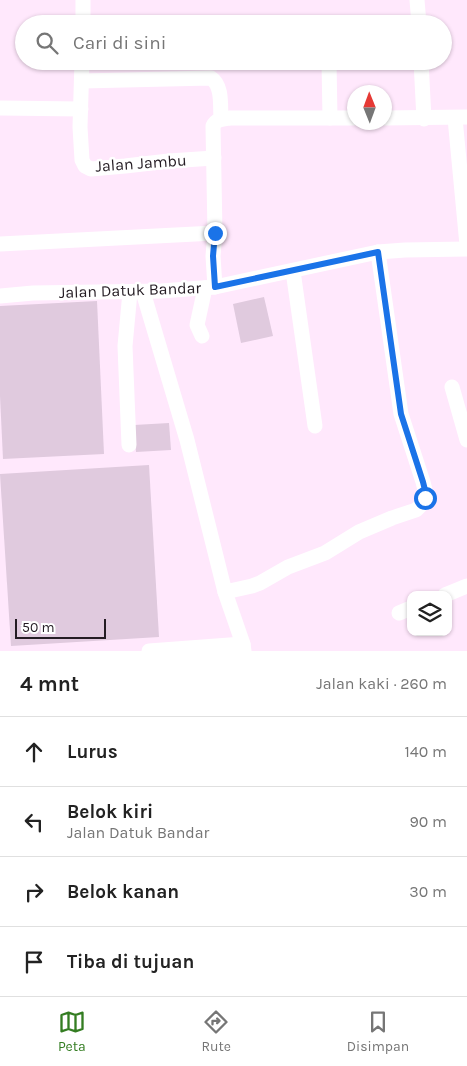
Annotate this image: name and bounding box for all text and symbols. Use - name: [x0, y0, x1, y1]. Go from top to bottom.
- search box: [15, 15, 452, 70]
- icon: search: [33, 29, 61, 57]
- text: Cari di sini: [73, 32, 166, 54]
- north arrow: [347, 85, 392, 130]
- street label: Jalan Jambu: [95, 150, 187, 176]
- route end: [204, 222, 227, 245]
- street label: Jalan Datuk Bandar: [59, 278, 202, 302]
- route start: [414, 487, 437, 510]
- map controls: [407, 591, 452, 636]
- button: layers: [407, 591, 452, 636]
- scale bar: [15, 616, 106, 639]
- text: 50 m: [22, 619, 55, 636]
- text: 4 mnt: [20, 672, 79, 696]
- text: Jalan kaki · 260 m: [316, 674, 447, 693]
- icon: ahead: [20, 738, 48, 766]
- text: Lurus: [67, 741, 118, 763]
- text: 140 m: [405, 742, 447, 761]
- text: Belok kiri: [67, 801, 153, 823]
- icon: left: [20, 808, 48, 836]
- text: 90 m: [409, 812, 447, 831]
- text: Jalan Datuk Bandar: [67, 823, 209, 842]
- icon: right: [20, 878, 48, 906]
- text: Belok kanan: [67, 881, 179, 903]
- text: 30 m: [409, 882, 447, 901]
- icon: arrive: [20, 948, 48, 976]
- text: Tiba di tujuan: [67, 951, 194, 973]
- tab: Peta: [58, 1008, 86, 1055]
- tab: Rute: [202, 1008, 231, 1055]
- tab: Disimpan: [347, 1008, 409, 1055]

